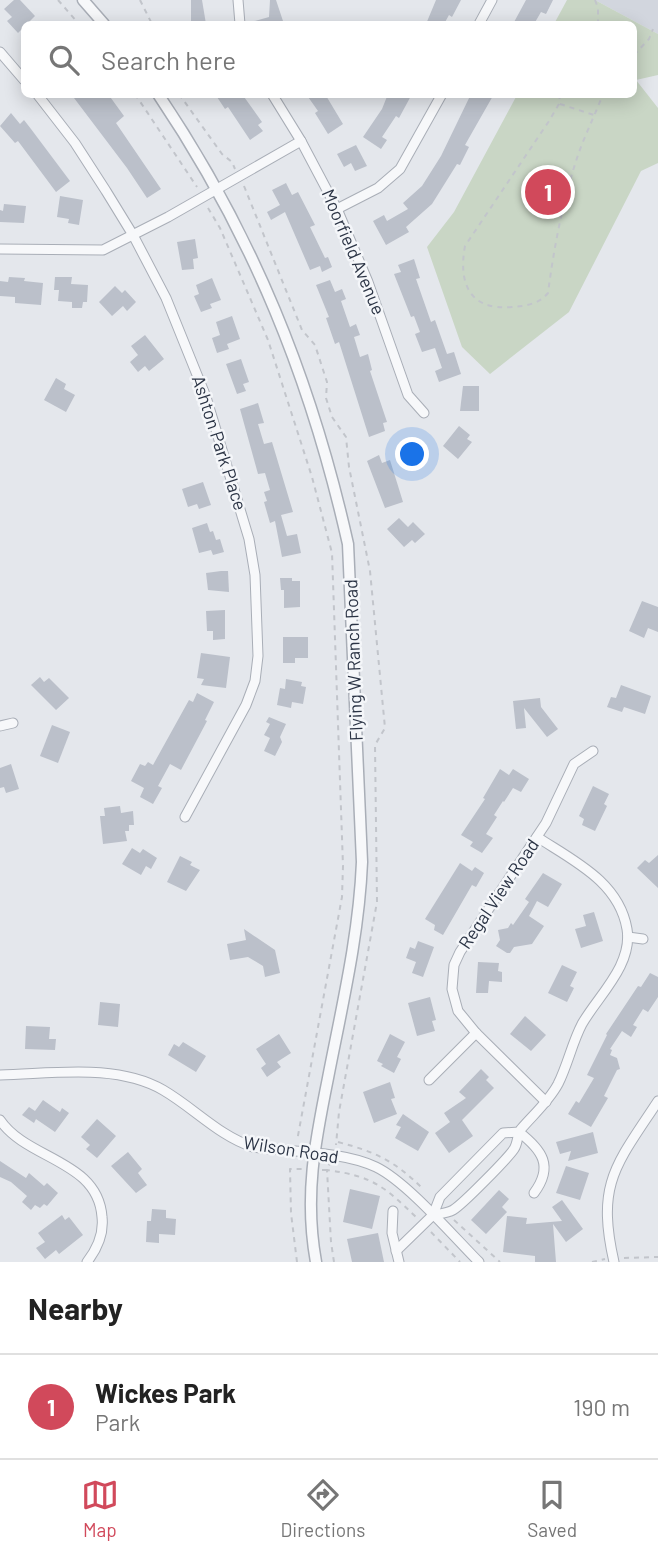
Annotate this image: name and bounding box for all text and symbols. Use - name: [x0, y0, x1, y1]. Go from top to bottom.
- search box: [21, 21, 637, 98]
- icon: search: [45, 41, 83, 79]
- text: Search here: [101, 44, 236, 75]
- pin: 1: [525, 166, 571, 218]
- street label: Moorfield Avenue: [318, 185, 390, 318]
- street label: Ashton Park Place: [188, 372, 252, 513]
- your location: [395, 437, 429, 471]
- street label: Flying W Ranch Road: [339, 579, 367, 741]
- street label: Regal View Road: [453, 834, 543, 953]
- street label: Wilson Road: [242, 1131, 340, 1167]
- text: Nearby: [28, 1290, 123, 1326]
- text: Wickes Park: [95, 1377, 236, 1408]
- text: 1: [47, 1393, 55, 1421]
- text: 190 m: [573, 1393, 630, 1421]
- text: Park: [95, 1408, 140, 1436]
- tab: Map: [81, 1476, 119, 1541]
- tab: Directions: [281, 1476, 366, 1541]
- tab: Saved: [527, 1476, 577, 1541]

